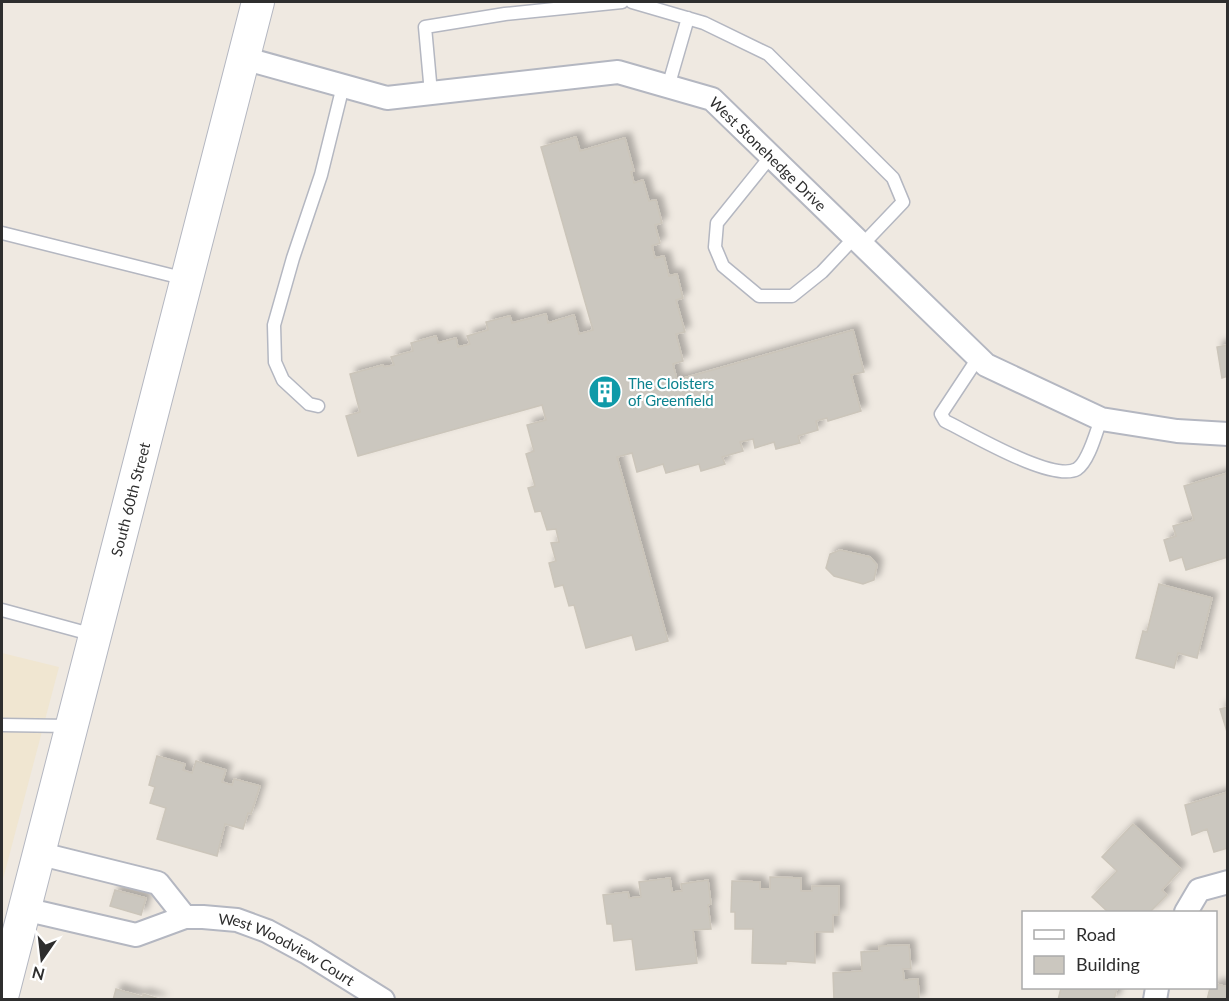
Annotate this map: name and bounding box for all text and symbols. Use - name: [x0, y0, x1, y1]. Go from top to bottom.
- street label: West Stonehedge Drive: [706, 93, 831, 214]
- building icon: The Cloisters of Greenfield: [587, 374, 623, 410]
- place label: The Cloisters of Greenfield: [628, 374, 714, 409]
- street label: South 60th Street: [107, 440, 154, 558]
- street label: West Woodview Court: [218, 909, 359, 989]
- legend: [1022, 911, 1217, 989]
- text: Road: [1076, 923, 1116, 945]
- north arrow: [12, 929, 72, 989]
- text: Building: [1076, 953, 1140, 975]
- text: N: [30, 963, 47, 985]

